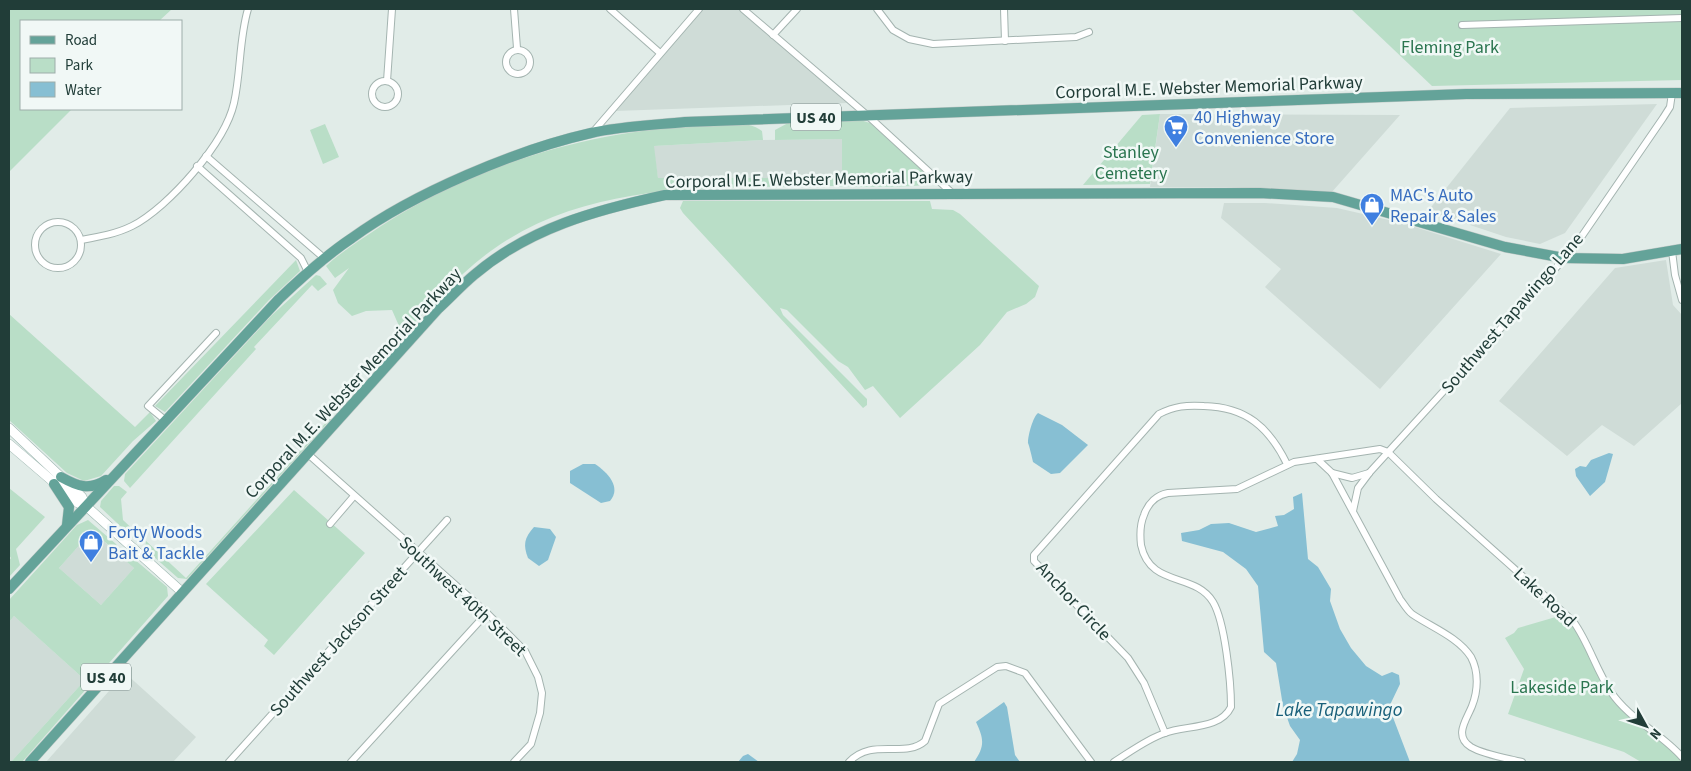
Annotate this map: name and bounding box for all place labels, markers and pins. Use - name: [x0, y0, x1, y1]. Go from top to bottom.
- place label: 40 Highway Convenience Store: [1194, 105, 1334, 151]
- supermarket icon: 40 Highway Convenience Store: [1163, 114, 1189, 148]
- place label: MAC's Auto Repair & Sales: [1390, 183, 1496, 229]
- shop icon: MAC's Auto Repair & Sales: [1359, 192, 1385, 226]
- place label: Forty Woods Bait & Tackle: [108, 520, 204, 566]
- shop icon: Forty Woods Bait & Tackle: [78, 529, 104, 563]

